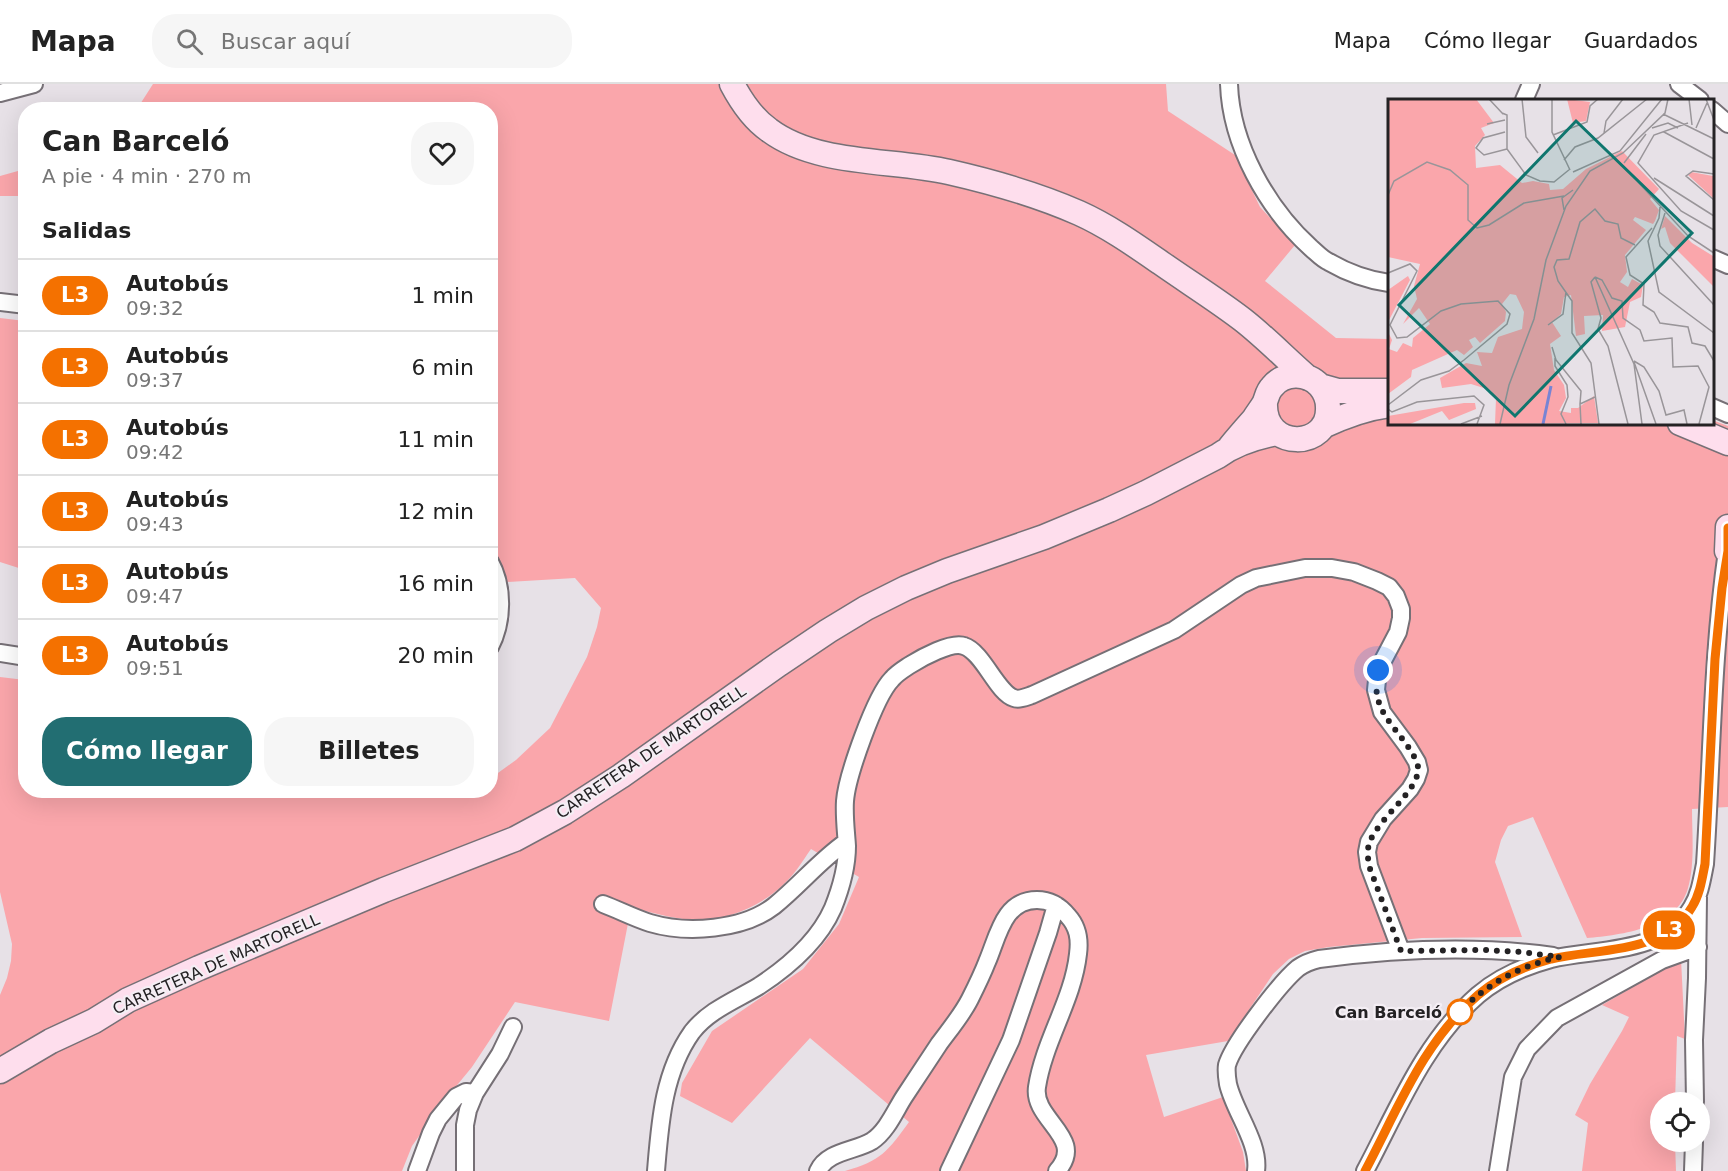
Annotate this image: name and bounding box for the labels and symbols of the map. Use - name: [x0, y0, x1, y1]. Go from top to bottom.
- inset map: [1388, 99, 1713, 424]
- your location: [1363, 655, 1393, 685]
- street label: CARRETERA DE MARTORELL: [553, 681, 749, 823]
- street label: CARRETERA DE MARTORELL: [110, 910, 322, 1018]
- line badge: L3: [1642, 910, 1696, 950]
- marker: Can Barceló: [1447, 999, 1473, 1025]
- place label: Can Barceló: [1335, 1003, 1442, 1022]

